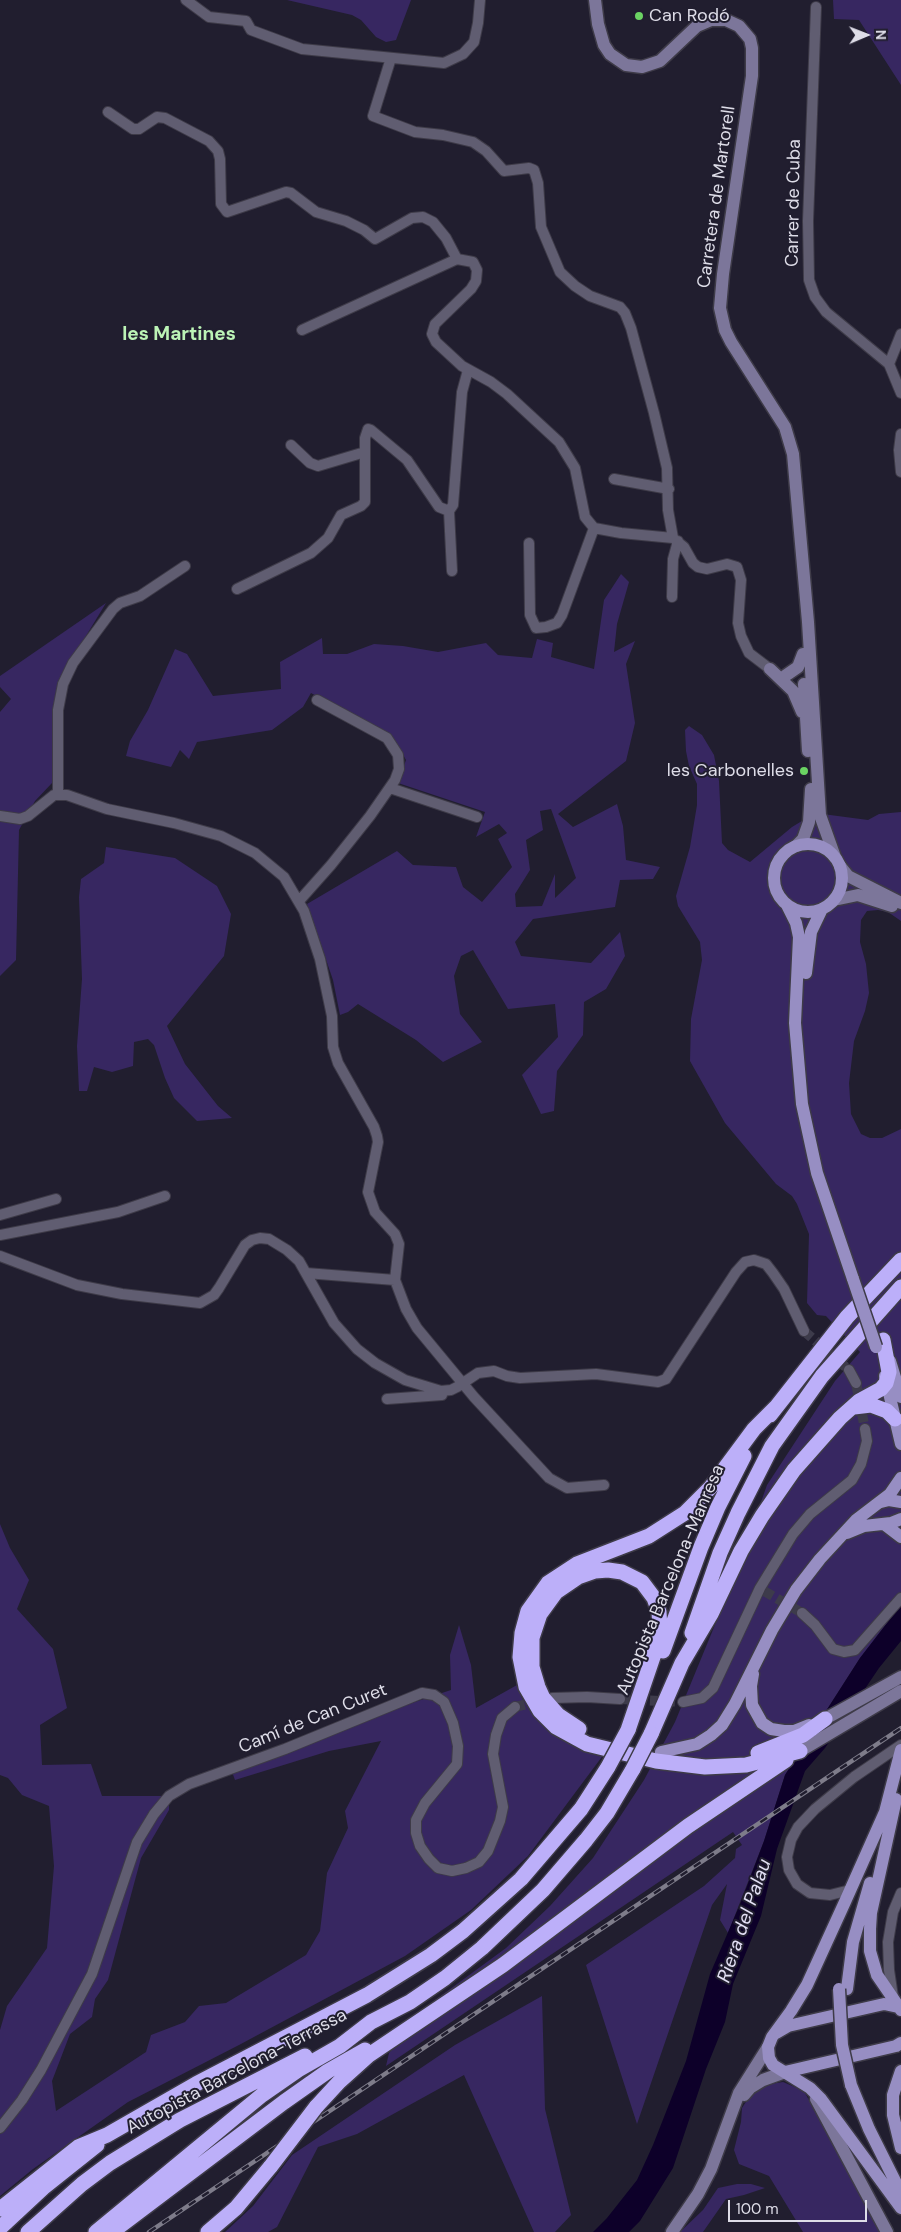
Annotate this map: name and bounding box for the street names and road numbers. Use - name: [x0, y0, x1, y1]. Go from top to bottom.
- street label: Carretera de Martorell: [694, 104, 740, 290]
- street label: Carrer de Cuba: [782, 139, 806, 267]
- street label: Autopista Barcelona-Manresa: [613, 1462, 729, 1698]
- street label: Camí de Can Curet: [236, 1679, 390, 1759]
- street label: Autopista Barcelona-Terrassa: [123, 2005, 351, 2139]

